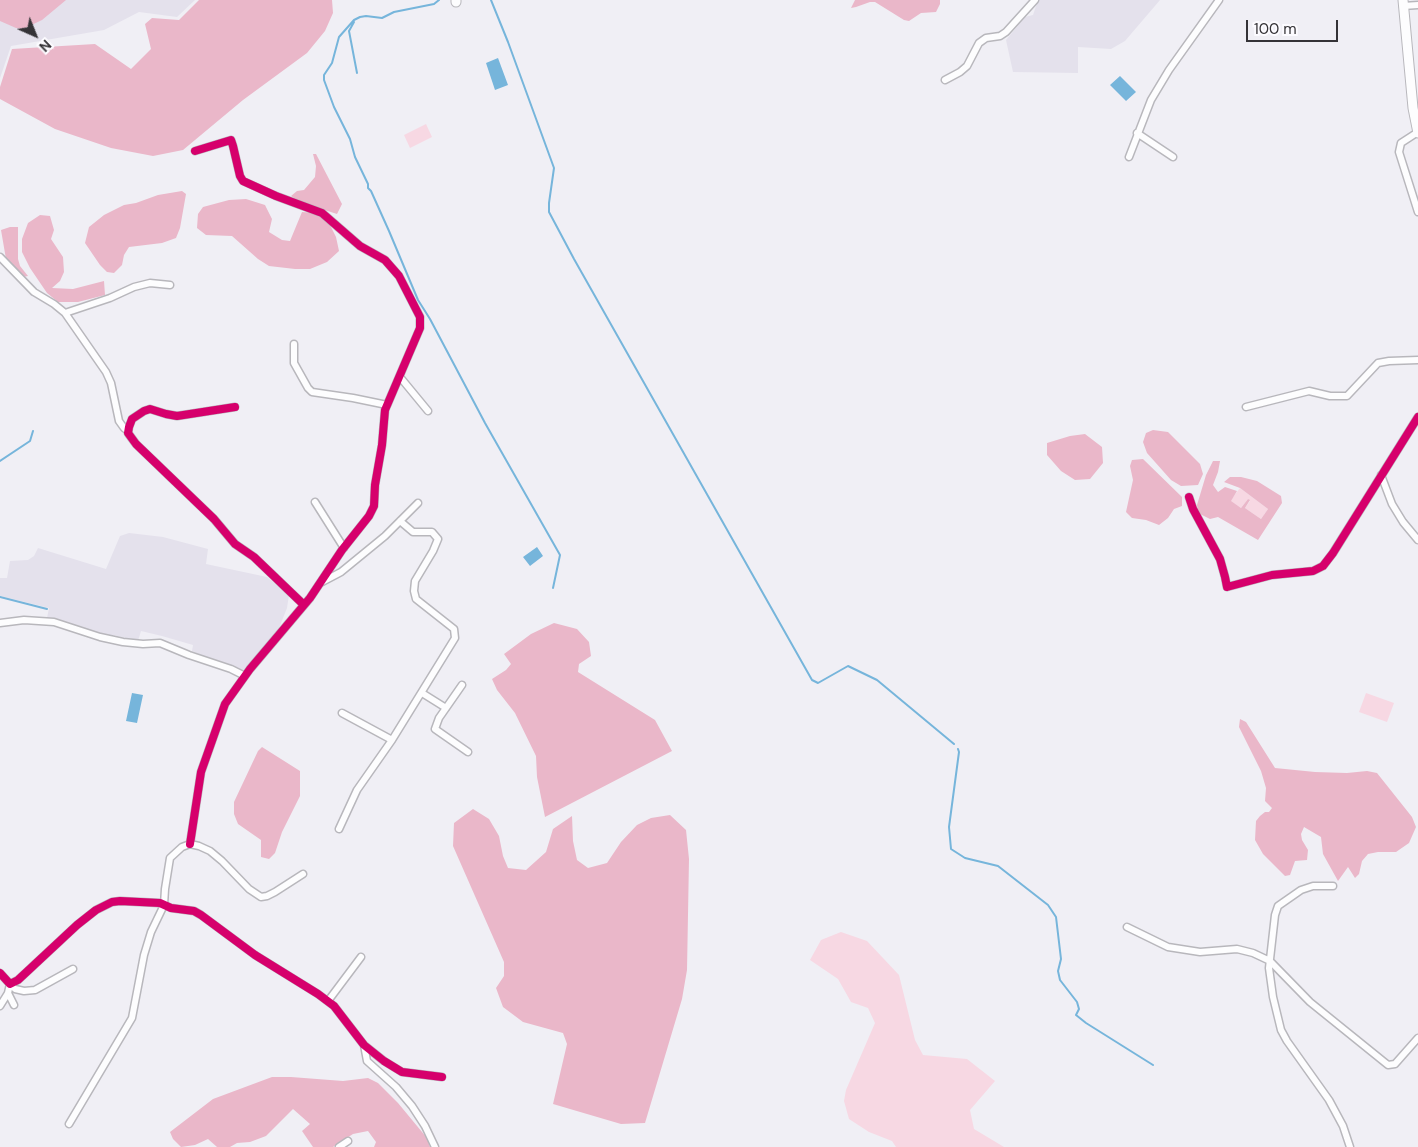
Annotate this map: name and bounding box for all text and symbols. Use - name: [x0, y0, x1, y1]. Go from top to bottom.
- north arrow: [10, 10, 60, 60]
- scale bar: [1248, 10, 1340, 42]
- text: 100 m: [1254, 19, 1297, 39]
- text: N: [35, 36, 55, 56]

